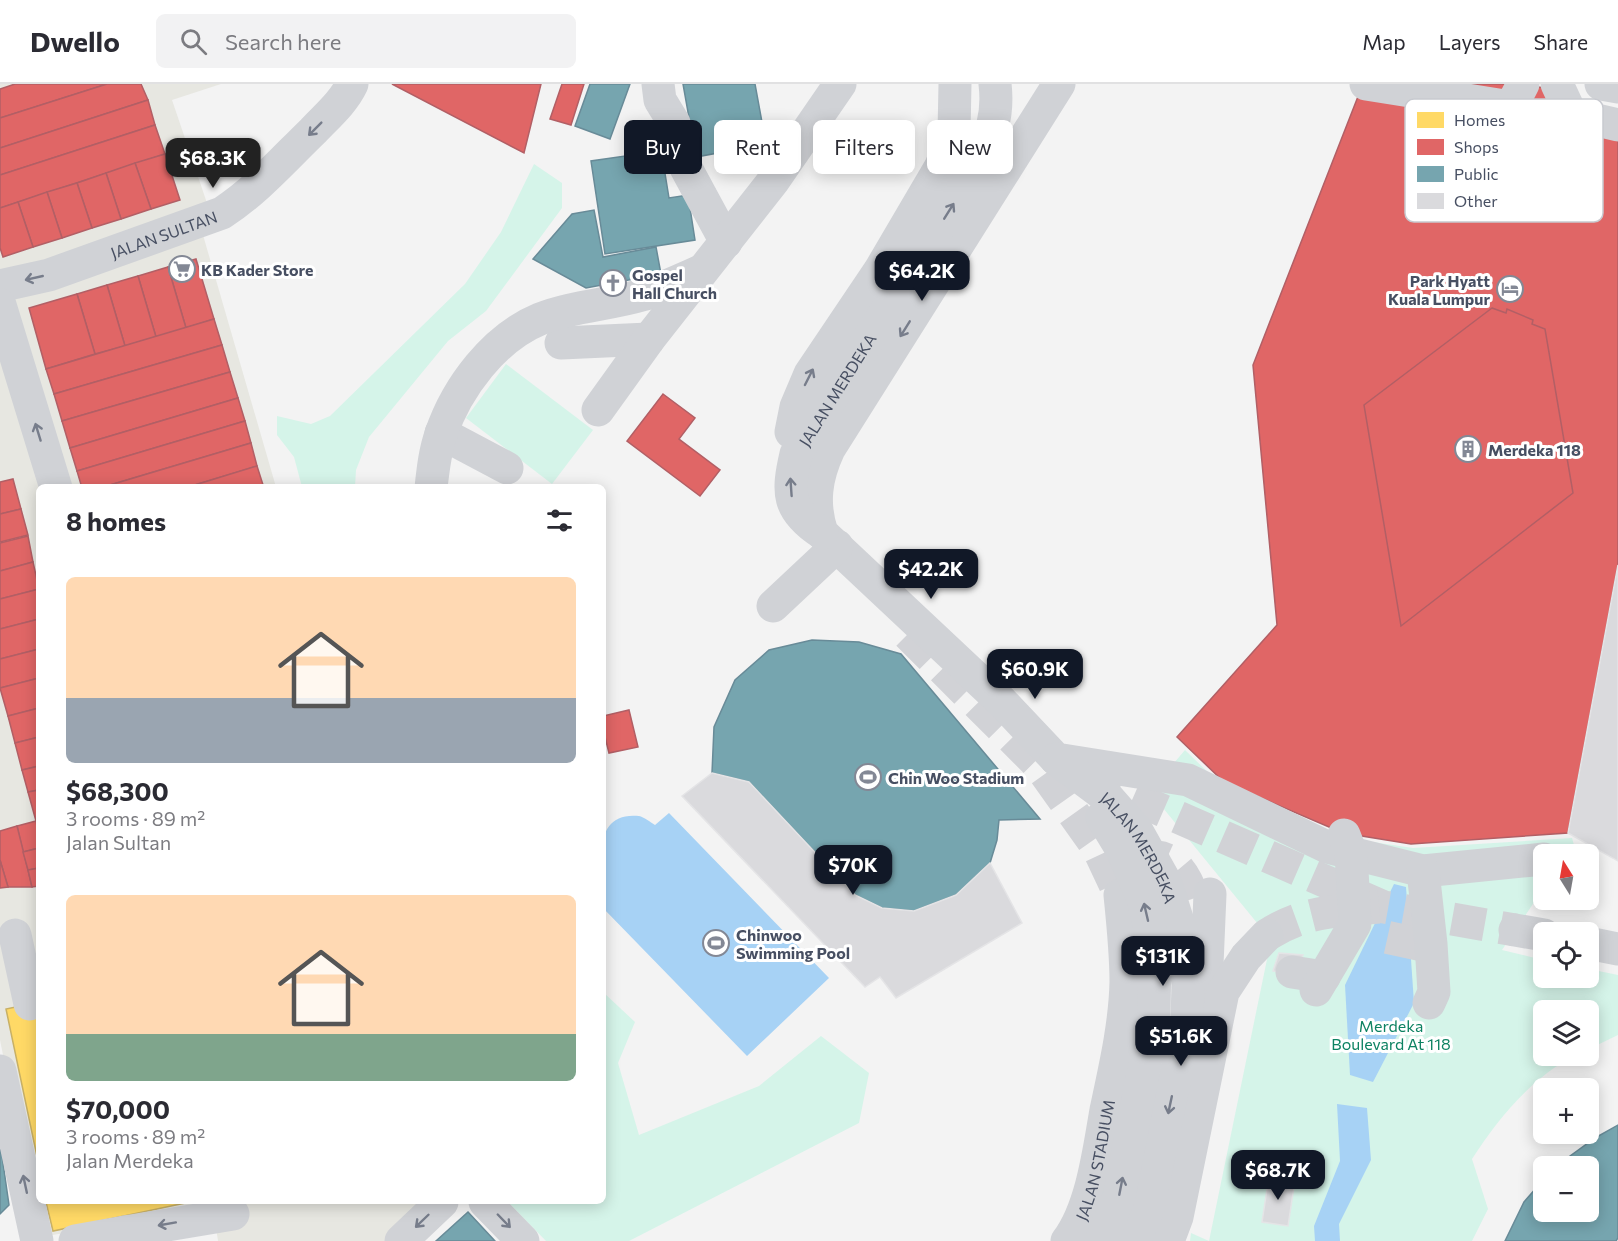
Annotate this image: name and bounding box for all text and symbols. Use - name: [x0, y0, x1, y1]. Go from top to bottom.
- search box: [156, 14, 576, 68]
- text: Dwello: [30, 24, 120, 58]
- icon: search: [177, 25, 210, 58]
- text: Search here: [225, 28, 341, 55]
- text: Map: [1362, 29, 1406, 54]
- text: Layers: [1439, 29, 1501, 54]
- text: Share: [1534, 29, 1588, 54]
- legend: [1405, 99, 1603, 222]
- text: Homes: [1454, 110, 1505, 129]
- chip: Buy: [624, 120, 702, 174]
- chip: Rent: [714, 120, 801, 174]
- chip: Filters: [813, 120, 915, 174]
- chip: New: [927, 120, 1013, 174]
- one-way arrow: [307, 121, 322, 136]
- text: Shops: [1454, 137, 1499, 156]
- pin: $68.3K: [164, 138, 262, 189]
- text: $68.3K: [180, 145, 246, 169]
- text: Public: [1454, 164, 1499, 183]
- text: Other: [1454, 191, 1498, 210]
- one-way arrow: [943, 203, 955, 220]
- street label: JALAN SULTAN: [108, 206, 219, 262]
- pin: $64.2K: [873, 251, 971, 302]
- supermarket icon: KB Kader Store: [167, 254, 197, 284]
- text: $64.2K: [889, 258, 955, 282]
- place label: KB Kader Store: [201, 260, 313, 279]
- place label: Gospel Hall Church: [632, 265, 717, 302]
- church icon: Gospel Hall Church: [598, 268, 628, 298]
- place label: Park Hyatt Kuala Lumpur: [1388, 271, 1490, 308]
- one-way arrow: [25, 273, 44, 285]
- hotel icon: Park Hyatt Kuala Lumpur: [1495, 274, 1525, 304]
- one-way arrow: [899, 320, 911, 337]
- street label: JALAN MERDEKA: [794, 329, 879, 449]
- one-way arrow: [804, 368, 816, 386]
- one-way arrow: [32, 423, 43, 442]
- building icon: Merdeka 118: [1453, 434, 1483, 464]
- place label: Merdeka 118: [1488, 440, 1581, 459]
- one-way arrow: [786, 478, 797, 498]
- icon: filters: [543, 504, 576, 537]
- text: 8 homes: [66, 505, 166, 536]
- pin: $42.2K: [882, 549, 980, 600]
- text: $42.2K: [898, 556, 964, 580]
- icon: home: [267, 616, 375, 724]
- pin: $60.9K: [986, 649, 1084, 700]
- text: $60.9K: [1001, 656, 1069, 680]
- sports icon: Chin Woo Stadium: [853, 762, 883, 792]
- place label: Chin Woo Stadium: [888, 768, 1024, 787]
- text: $68,300: [66, 775, 169, 806]
- street label: JALAN MERDEKA: [1098, 787, 1181, 905]
- text: 3 rooms · 89 m²: [66, 806, 205, 830]
- text: Jalan Sultan: [66, 830, 171, 854]
- north arrow: [1533, 844, 1599, 910]
- map controls: [1533, 844, 1599, 1222]
- pin: $70K: [817, 845, 889, 896]
- text: $70K: [828, 852, 878, 876]
- one-way arrow: [1140, 902, 1152, 921]
- button: locate: [1533, 922, 1599, 988]
- place label: Chinwoo Swimming Pool: [736, 925, 850, 962]
- sports icon: Chinwoo Swimming Pool: [701, 928, 731, 958]
- icon: home: [267, 934, 375, 1042]
- pin: $131K: [1121, 936, 1205, 987]
- text: $131K: [1135, 943, 1191, 967]
- button: layers: [1533, 1000, 1599, 1066]
- pin: $51.6K: [1132, 1016, 1230, 1067]
- park label: Merdeka Boulevard At 118: [1331, 1016, 1451, 1053]
- text: $51.6K: [1149, 1023, 1213, 1047]
- button: +: [1533, 1078, 1599, 1144]
- text: $70,000: [66, 1093, 170, 1124]
- one-way arrow: [1163, 1095, 1175, 1114]
- street label: JALAN STADIUM: [1071, 1097, 1118, 1223]
- text: 3 rooms · 89 m²: [66, 1124, 205, 1148]
- text: Jalan Merdeka: [66, 1148, 194, 1172]
- pin: $68.7K: [1229, 1150, 1327, 1201]
- button: −: [1533, 1156, 1599, 1222]
- text: $68.7K: [1245, 1157, 1311, 1181]
- one-way arrow: [19, 1175, 30, 1194]
- one-way arrow: [1116, 1177, 1127, 1197]
- one-way arrow: [414, 1214, 429, 1229]
- one-way arrow: [497, 1214, 511, 1229]
- one-way arrow: [158, 1219, 178, 1230]

